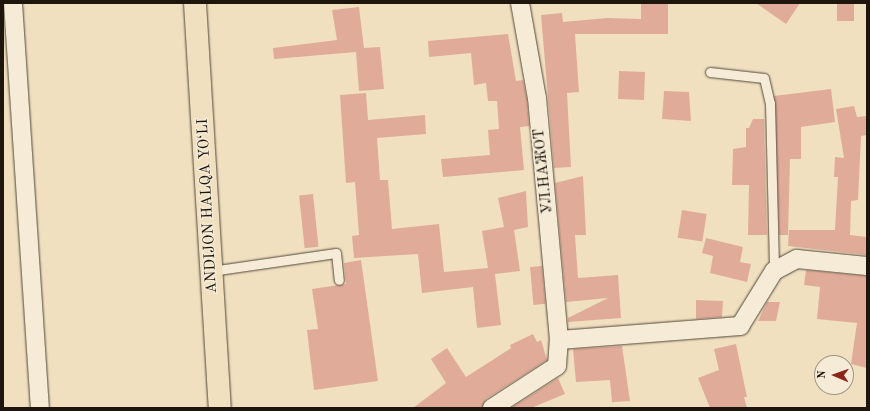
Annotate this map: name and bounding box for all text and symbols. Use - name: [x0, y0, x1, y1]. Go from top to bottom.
- street label: ANDIJON HALQA YO‘LI: [194, 118, 222, 294]
- street label: УЛ.НАЖОТ: [531, 127, 557, 215]
- north arrow: [814, 355, 854, 395]
- text: N: [817, 370, 828, 379]

